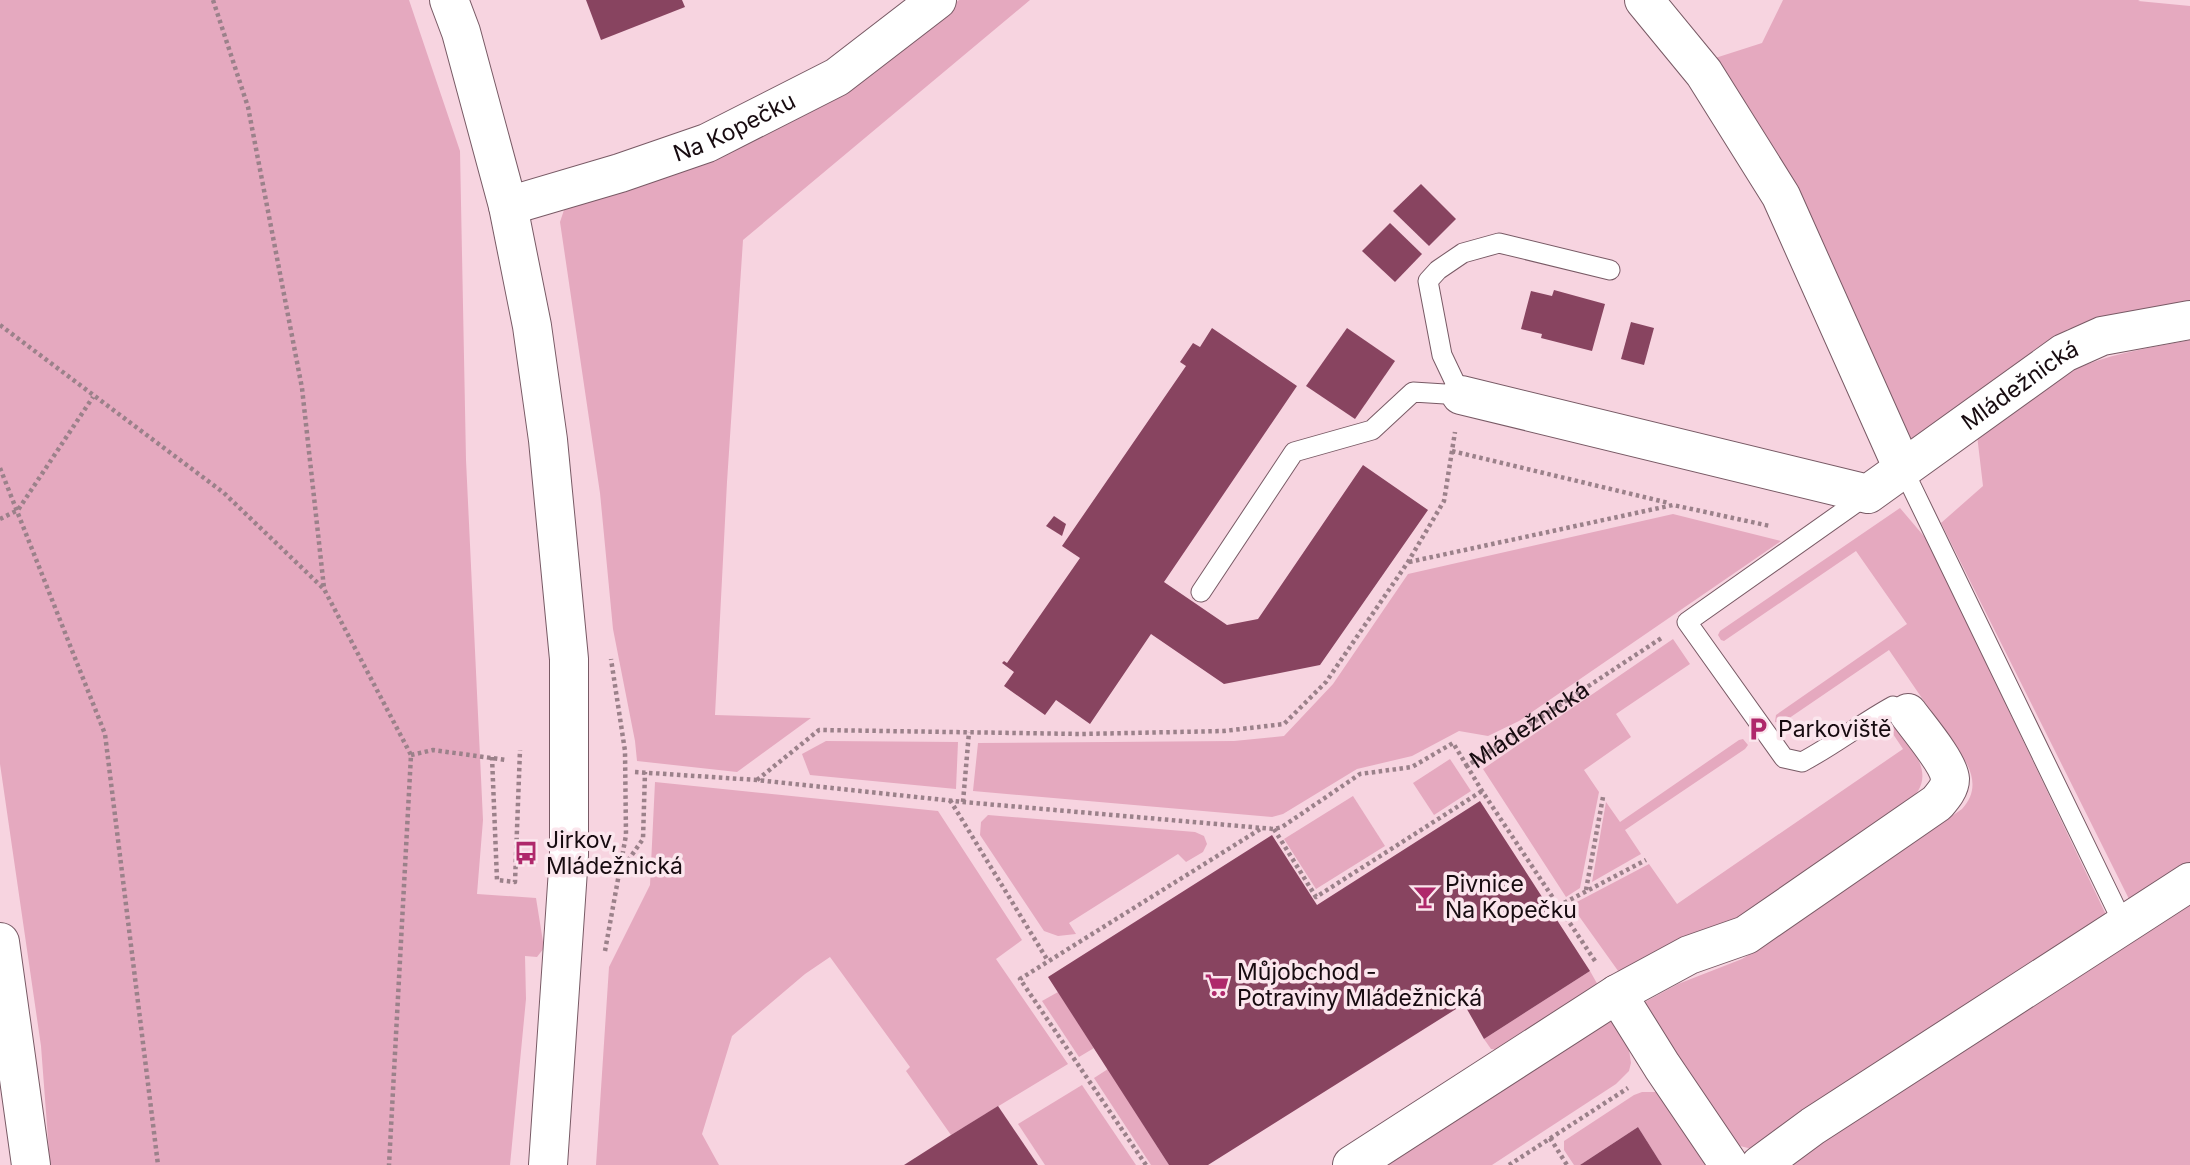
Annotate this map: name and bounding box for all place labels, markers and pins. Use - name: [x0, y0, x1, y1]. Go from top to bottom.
- parking icon: Parkoviště: [1744, 715, 1772, 743]
- place label: Parkoviště: [1778, 715, 1891, 743]
- place label: Jirkov, Mládežnická: [546, 826, 683, 880]
- bus stop icon: Jirkov, Mládežnická: [512, 839, 540, 867]
- place label: Pivnice Na Kopečku: [1445, 870, 1577, 924]
- bar icon: Pivnice Na Kopečku: [1411, 883, 1439, 911]
- place label: Můjobchod - Potraviny Mládežnická: [1237, 958, 1482, 1012]
- supermarket icon: Můjobchod - Potraviny Mládežnická: [1203, 971, 1231, 999]

